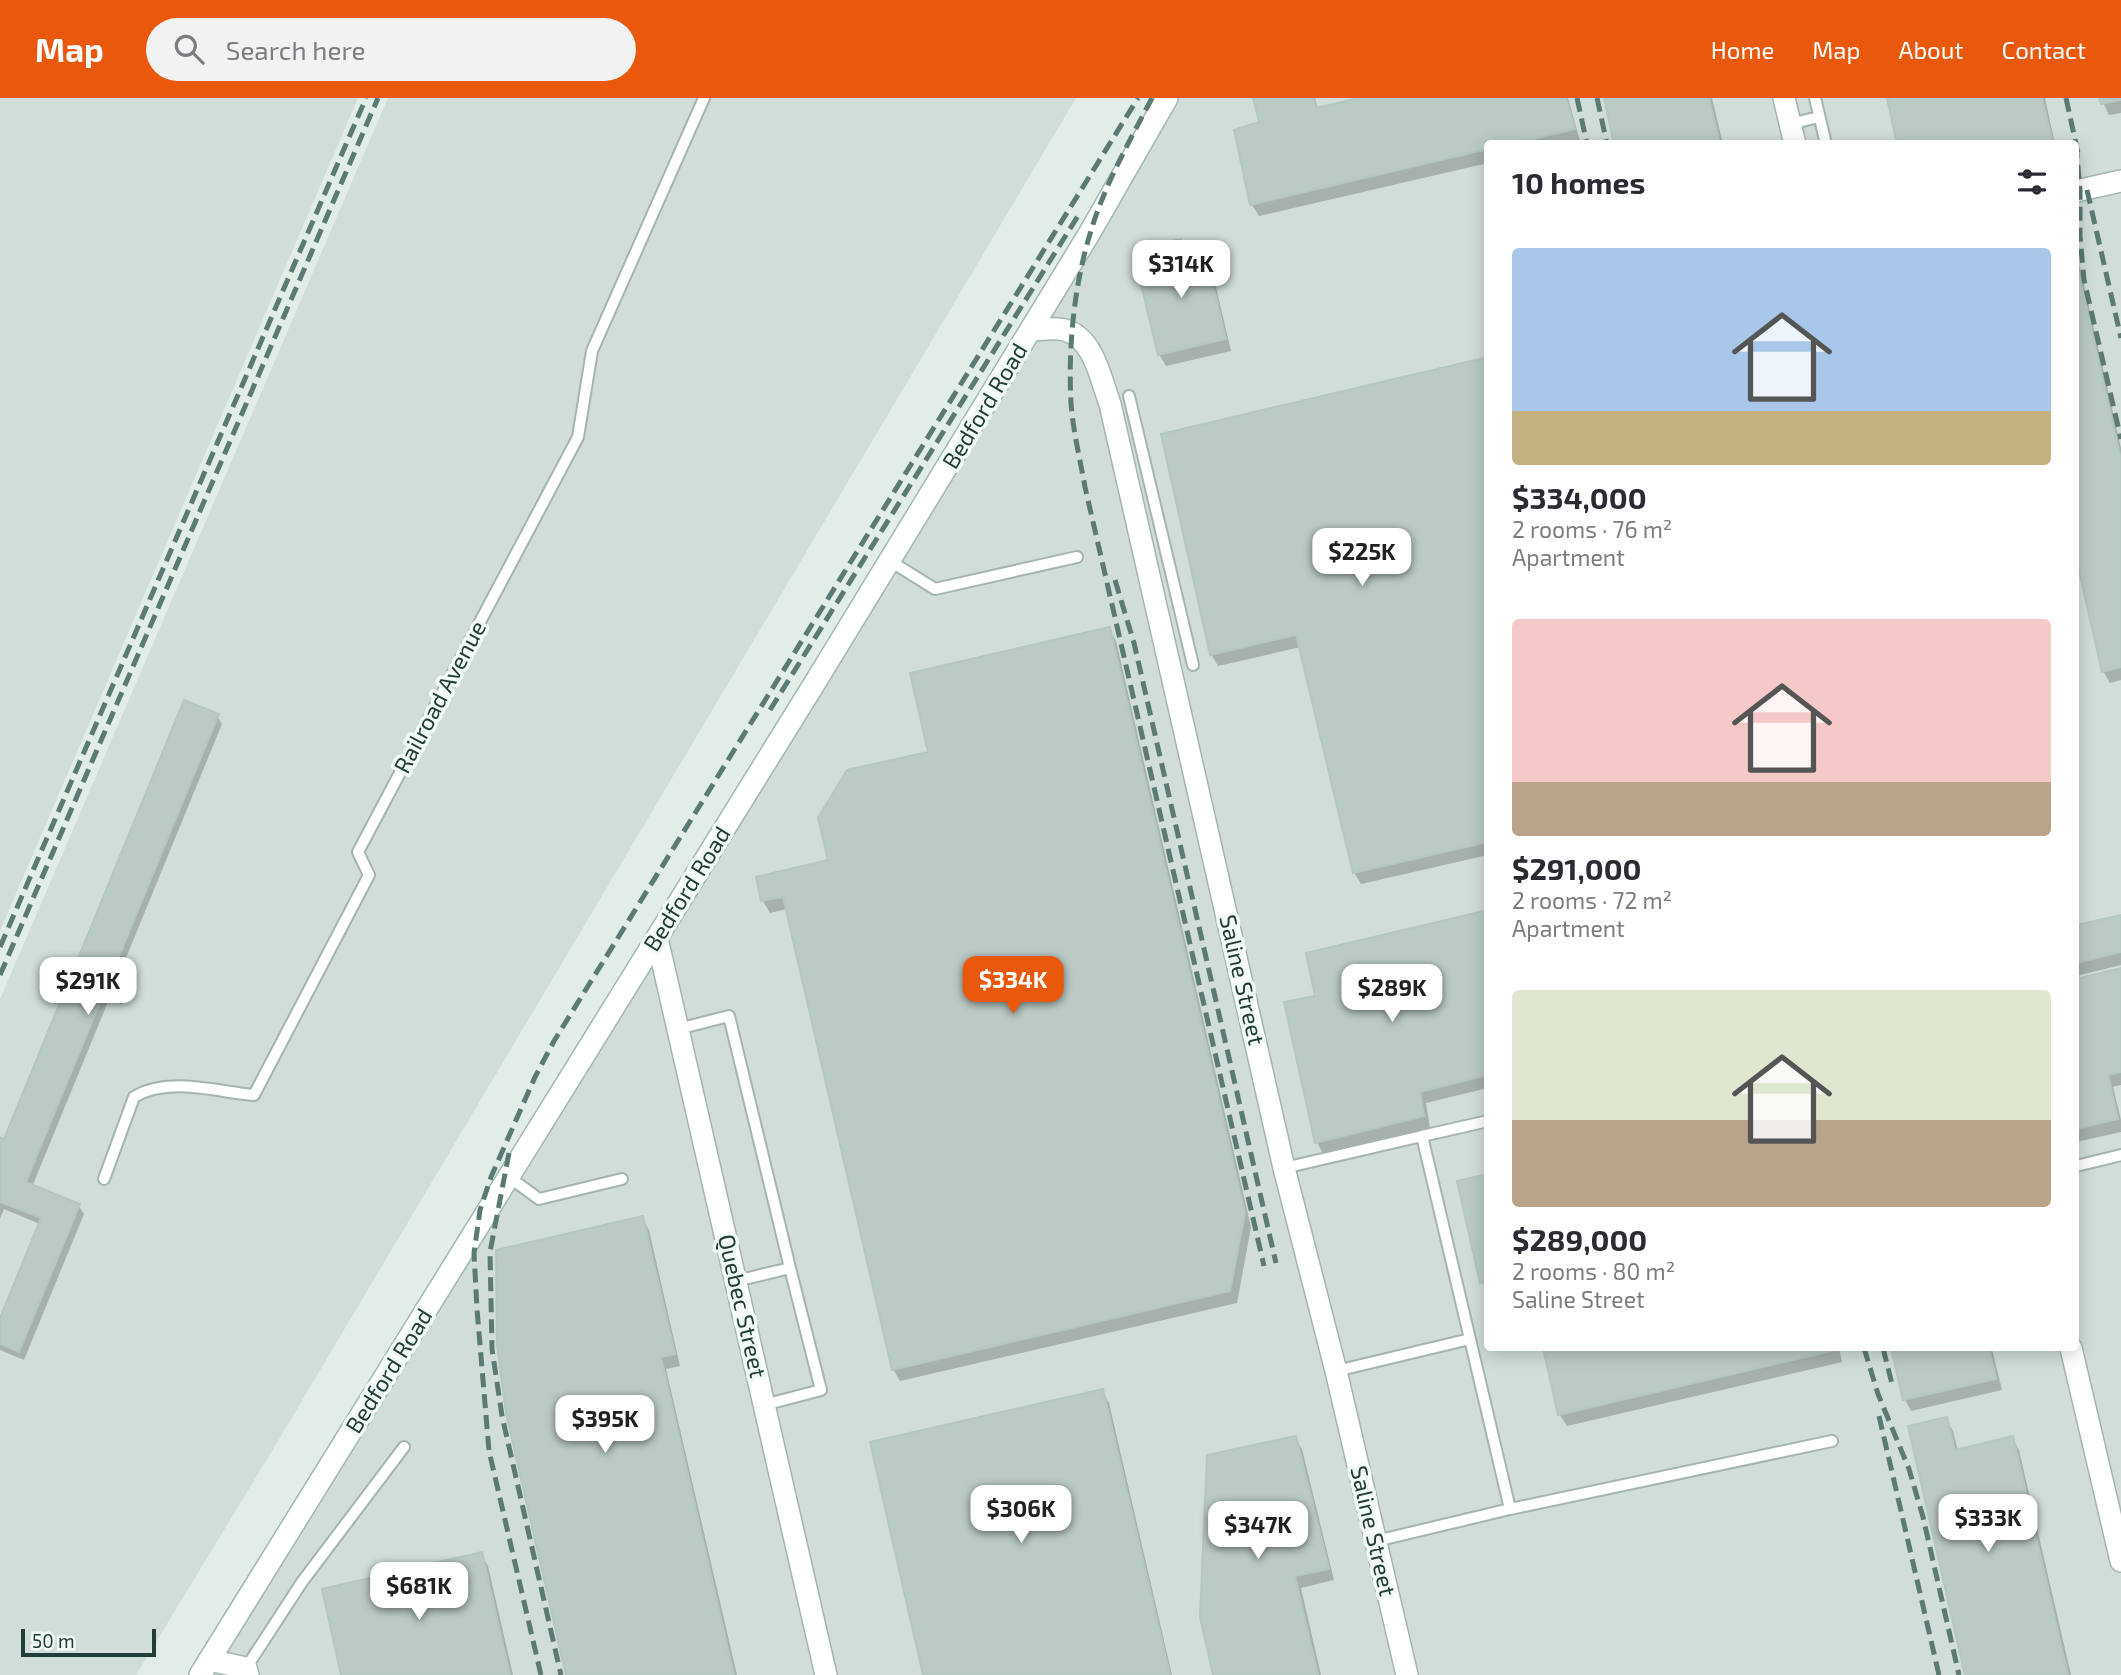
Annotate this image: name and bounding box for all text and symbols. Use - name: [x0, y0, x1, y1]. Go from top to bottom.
- search box: [146, 18, 636, 81]
- text: Map: [35, 29, 104, 69]
- icon: search: [170, 30, 208, 68]
- text: Search here: [226, 34, 365, 65]
- text: Home: [1711, 35, 1774, 64]
- text: Map: [1812, 35, 1860, 64]
- text: About: [1898, 35, 1964, 64]
- text: Contact: [2002, 35, 2086, 64]
- icon: filters: [2013, 163, 2051, 201]
- text: 10 homes: [1512, 164, 1645, 200]
- pin: $314K: [1132, 240, 1230, 300]
- text: $314K: [1148, 249, 1214, 277]
- icon: home: [1719, 294, 1845, 420]
- street label: Bedford Road: [936, 338, 1033, 473]
- text: $334,000: [1512, 479, 1647, 515]
- text: 2 rooms · 76 m²: [1512, 515, 1672, 543]
- pin: $225K: [1313, 528, 1411, 588]
- text: $225K: [1328, 537, 1396, 565]
- text: Apartment: [1512, 543, 1625, 571]
- street label: Railroad Avenue: [387, 615, 491, 778]
- icon: home: [1719, 665, 1845, 791]
- street label: Bedford Road: [637, 821, 736, 956]
- text: $291,000: [1512, 850, 1642, 886]
- text: 2 rooms · 72 m²: [1512, 886, 1672, 914]
- street label: Saline Street: [1214, 912, 1272, 1048]
- text: Apartment: [1512, 914, 1625, 942]
- pin: $334K: [964, 956, 1062, 1016]
- pin: $291K: [39, 958, 137, 1017]
- pin: $289K: [1343, 964, 1441, 1024]
- text: $334K: [979, 965, 1047, 993]
- text: $291K: [56, 966, 120, 994]
- text: $289K: [1357, 973, 1427, 1001]
- icon: home: [1719, 1036, 1845, 1162]
- text: $289,000: [1512, 1221, 1647, 1257]
- street label: Quebec Street: [713, 1231, 773, 1381]
- text: 2 rooms · 80 m²: [1512, 1257, 1675, 1285]
- text: Saline Street: [1512, 1285, 1645, 1313]
- street label: Bedford Road: [339, 1303, 438, 1438]
- pin: $395K: [556, 1396, 654, 1455]
- text: $395K: [571, 1404, 639, 1432]
- street label: Saline Street: [1345, 1463, 1403, 1599]
- pin: $306K: [972, 1486, 1070, 1545]
- text: $306K: [986, 1494, 1056, 1522]
- pin: $333K: [1939, 1494, 2037, 1554]
- pin: $347K: [1209, 1502, 1307, 1561]
- text: $333K: [1954, 1503, 2022, 1531]
- text: $347K: [1224, 1510, 1292, 1538]
- pin: $681K: [370, 1562, 468, 1622]
- text: $681K: [386, 1571, 452, 1599]
- scale bar: [21, 1626, 156, 1658]
- text: 50 m: [32, 1629, 75, 1652]

